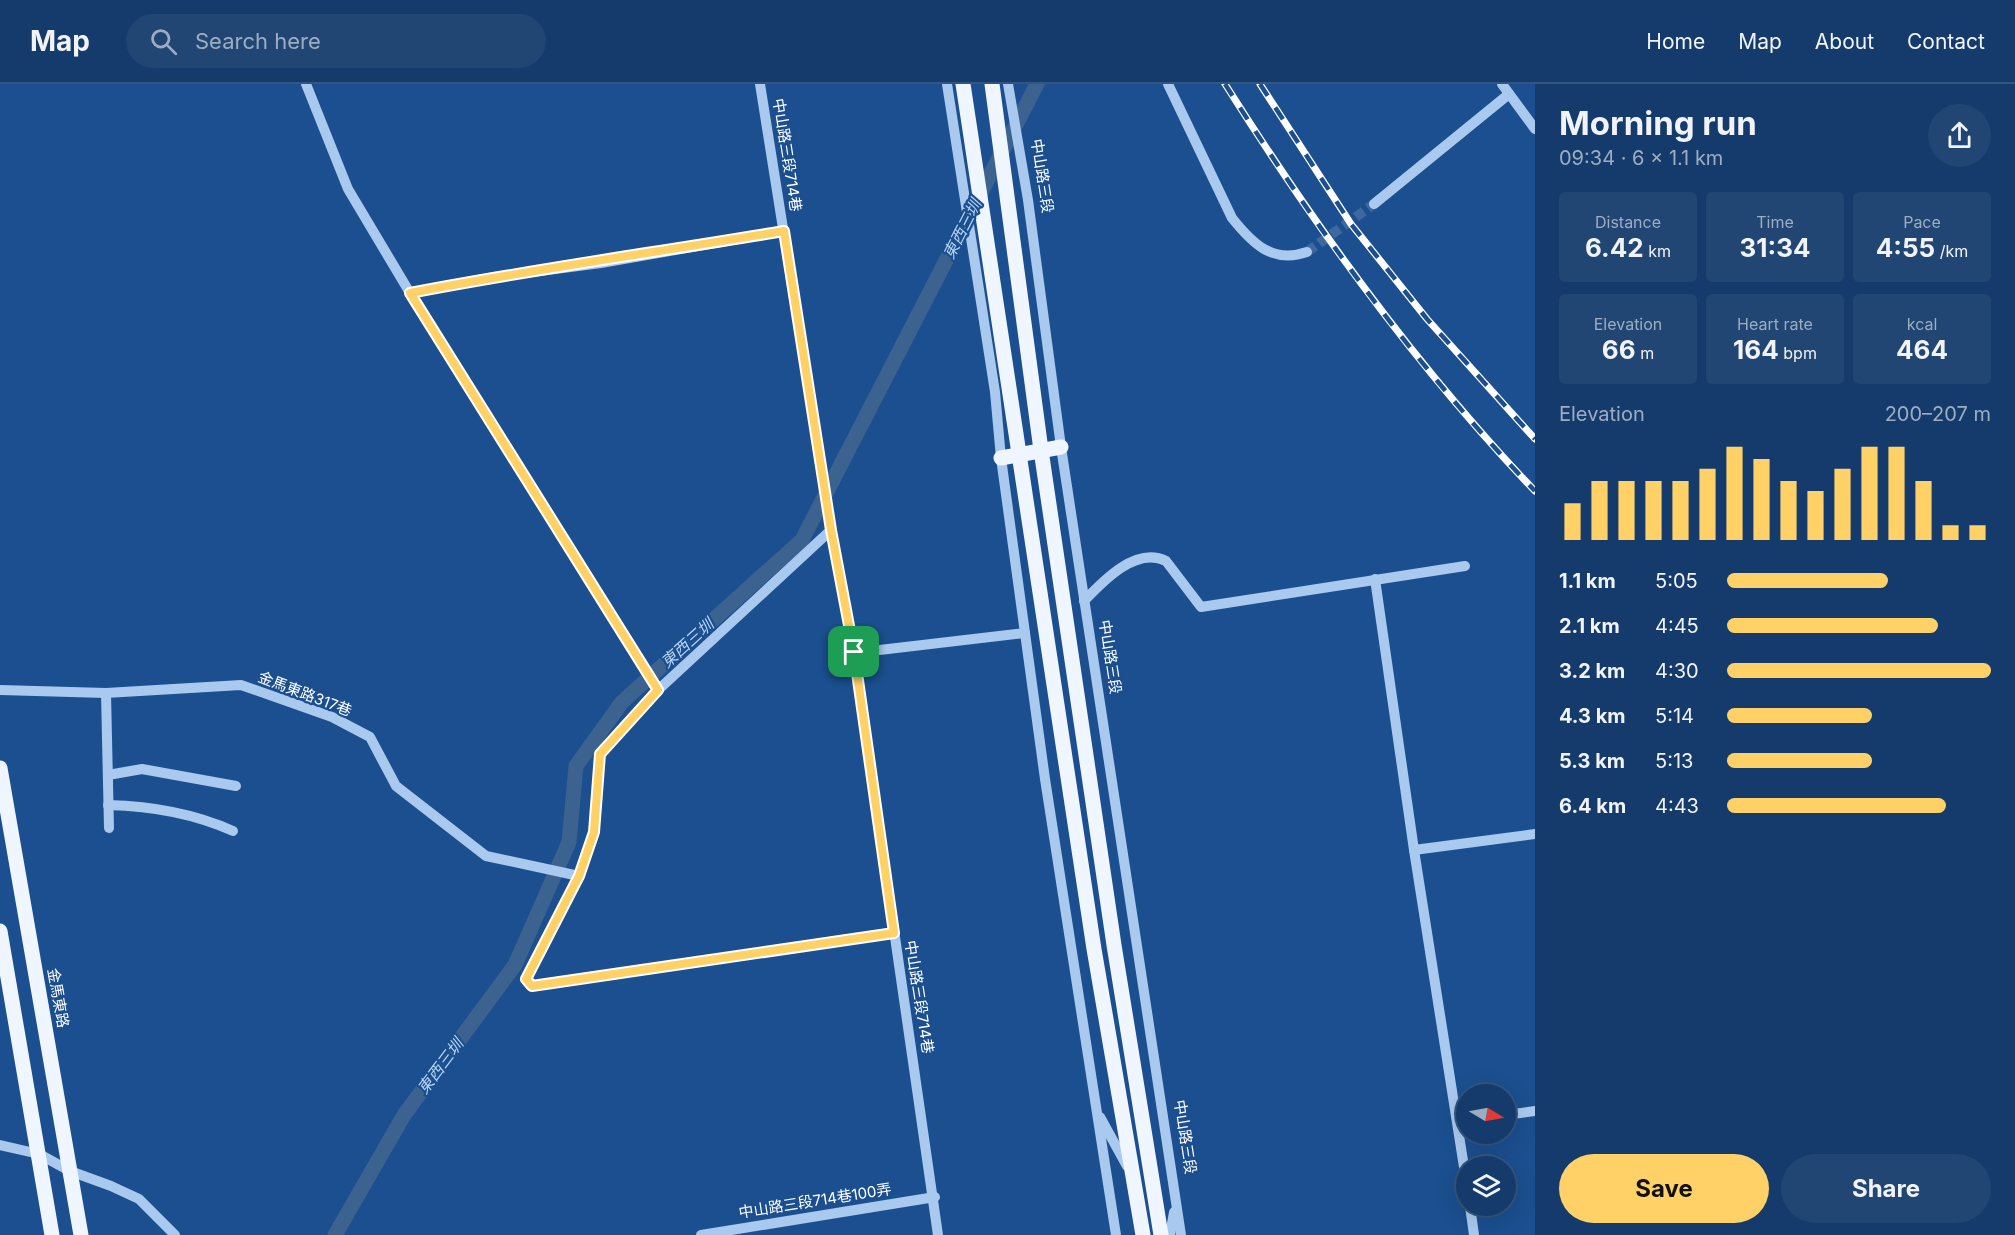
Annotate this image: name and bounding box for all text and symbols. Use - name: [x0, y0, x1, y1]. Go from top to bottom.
- search box: [126, 14, 546, 68]
- text: Map: [30, 24, 90, 58]
- icon: search: [147, 25, 180, 58]
- text: Search here: [195, 28, 321, 54]
- text: Home: [1646, 29, 1705, 54]
- text: Map: [1738, 29, 1782, 54]
- text: About: [1815, 29, 1874, 54]
- text: Contact: [1907, 29, 1985, 54]
- street label: 中山路三段714巷: [769, 97, 806, 213]
- text: Morning run: [1559, 103, 1757, 143]
- button: share: [1928, 104, 1991, 167]
- street label: 中山路三段: [1027, 137, 1058, 214]
- text: 09:34 · 6 × 1.1 km: [1559, 146, 1723, 170]
- water label: 東西三圳: [939, 194, 986, 262]
- text: Distance: [1595, 212, 1661, 232]
- text: Time: [1756, 212, 1794, 232]
- text: Pace: [1903, 212, 1941, 232]
- text: 6.42: [1585, 232, 1644, 263]
- text: 31:34: [1739, 232, 1811, 263]
- text: 4:55: [1876, 232, 1935, 263]
- text: km: [1644, 241, 1671, 261]
- text: /km: [1935, 241, 1968, 261]
- text: Elevation: [1594, 314, 1662, 334]
- text: Heart rate: [1737, 314, 1813, 334]
- text: kcal: [1907, 314, 1937, 334]
- text: 66: [1602, 334, 1636, 365]
- text: 164: [1733, 334, 1779, 365]
- text: 464: [1896, 334, 1948, 365]
- text: m: [1636, 343, 1654, 363]
- text: bpm: [1779, 343, 1817, 363]
- text: Elevation: [1559, 402, 1645, 426]
- text: 200–207 m: [1885, 402, 1991, 426]
- text: 1.1 km: [1559, 569, 1616, 593]
- text: 5:05: [1655, 569, 1698, 593]
- water label: 東西三圳: [657, 613, 719, 672]
- text: 2.1 km: [1559, 614, 1620, 638]
- text: 4:45: [1655, 614, 1699, 638]
- street label: 中山路三段: [1095, 618, 1126, 695]
- pin: [828, 626, 879, 677]
- icon: arrive: [837, 635, 870, 668]
- text: 3.2 km: [1559, 659, 1625, 683]
- text: 4:30: [1655, 659, 1699, 683]
- street label: 金馬東路317巷: [256, 667, 355, 720]
- text: 4.3 km: [1559, 704, 1626, 728]
- text: 5:14: [1655, 704, 1694, 728]
- text: 5.3 km: [1559, 749, 1625, 773]
- text: 5:13: [1655, 749, 1693, 773]
- text: 6.4 km: [1559, 794, 1626, 818]
- text: 4:43: [1655, 794, 1699, 818]
- street label: 中山路三段714巷: [901, 939, 938, 1055]
- street label: 金馬東路: [44, 967, 73, 1029]
- water label: 東西三圳: [413, 1033, 468, 1098]
- north arrow: [1456, 1084, 1516, 1144]
- map controls: [1456, 1084, 1516, 1216]
- street label: 中山路三段: [1170, 1098, 1201, 1175]
- button: Save: [1559, 1154, 1769, 1223]
- button: Share: [1781, 1154, 1991, 1223]
- button: layers: [1456, 1156, 1516, 1216]
- street label: 中山路三段714巷100弄: [737, 1179, 893, 1222]

